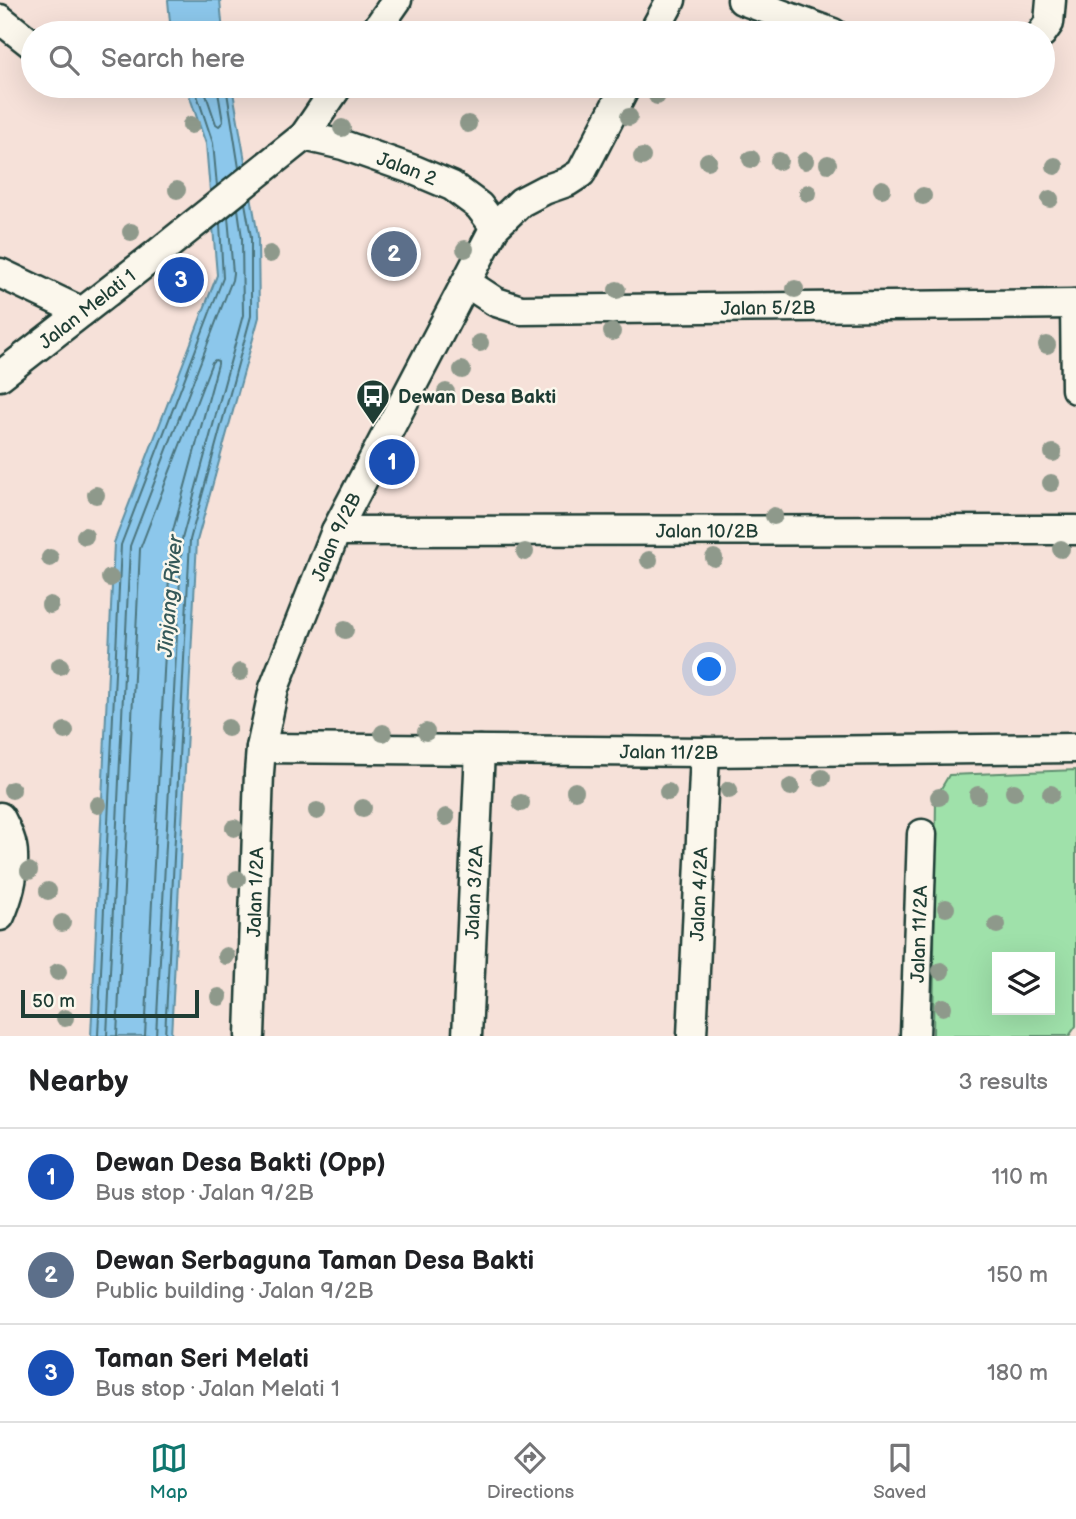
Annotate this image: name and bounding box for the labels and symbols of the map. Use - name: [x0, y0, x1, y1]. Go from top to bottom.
- street label: Jalan 2: [373, 148, 441, 192]
- pin: 2: [371, 228, 417, 280]
- pin: 3: [158, 254, 204, 306]
- street label: Jalan Melati 1: [35, 265, 141, 354]
- street label: Jalan 5/2B: [721, 297, 816, 321]
- bus stop icon: Dewan Desa Bakti: [354, 377, 392, 426]
- place label: Dewan Desa Bakti: [398, 386, 556, 409]
- pin: 1: [369, 436, 415, 488]
- street label: Jalan 9/2B: [307, 489, 367, 585]
- street label: Jalan 10/2B: [656, 520, 758, 544]
- water label: Jinjang River: [153, 533, 188, 659]
- your location: [692, 652, 726, 686]
- street label: Jalan 11/2B: [620, 741, 718, 765]
- street label: Jalan 3/2A: [461, 844, 489, 940]
- street label: Jalan 1/2A: [243, 846, 269, 937]
- street label: Jalan 4/2A: [686, 846, 714, 942]
- street label: Jalan 11/2A: [907, 885, 933, 983]
- scale bar: [21, 987, 200, 1019]

